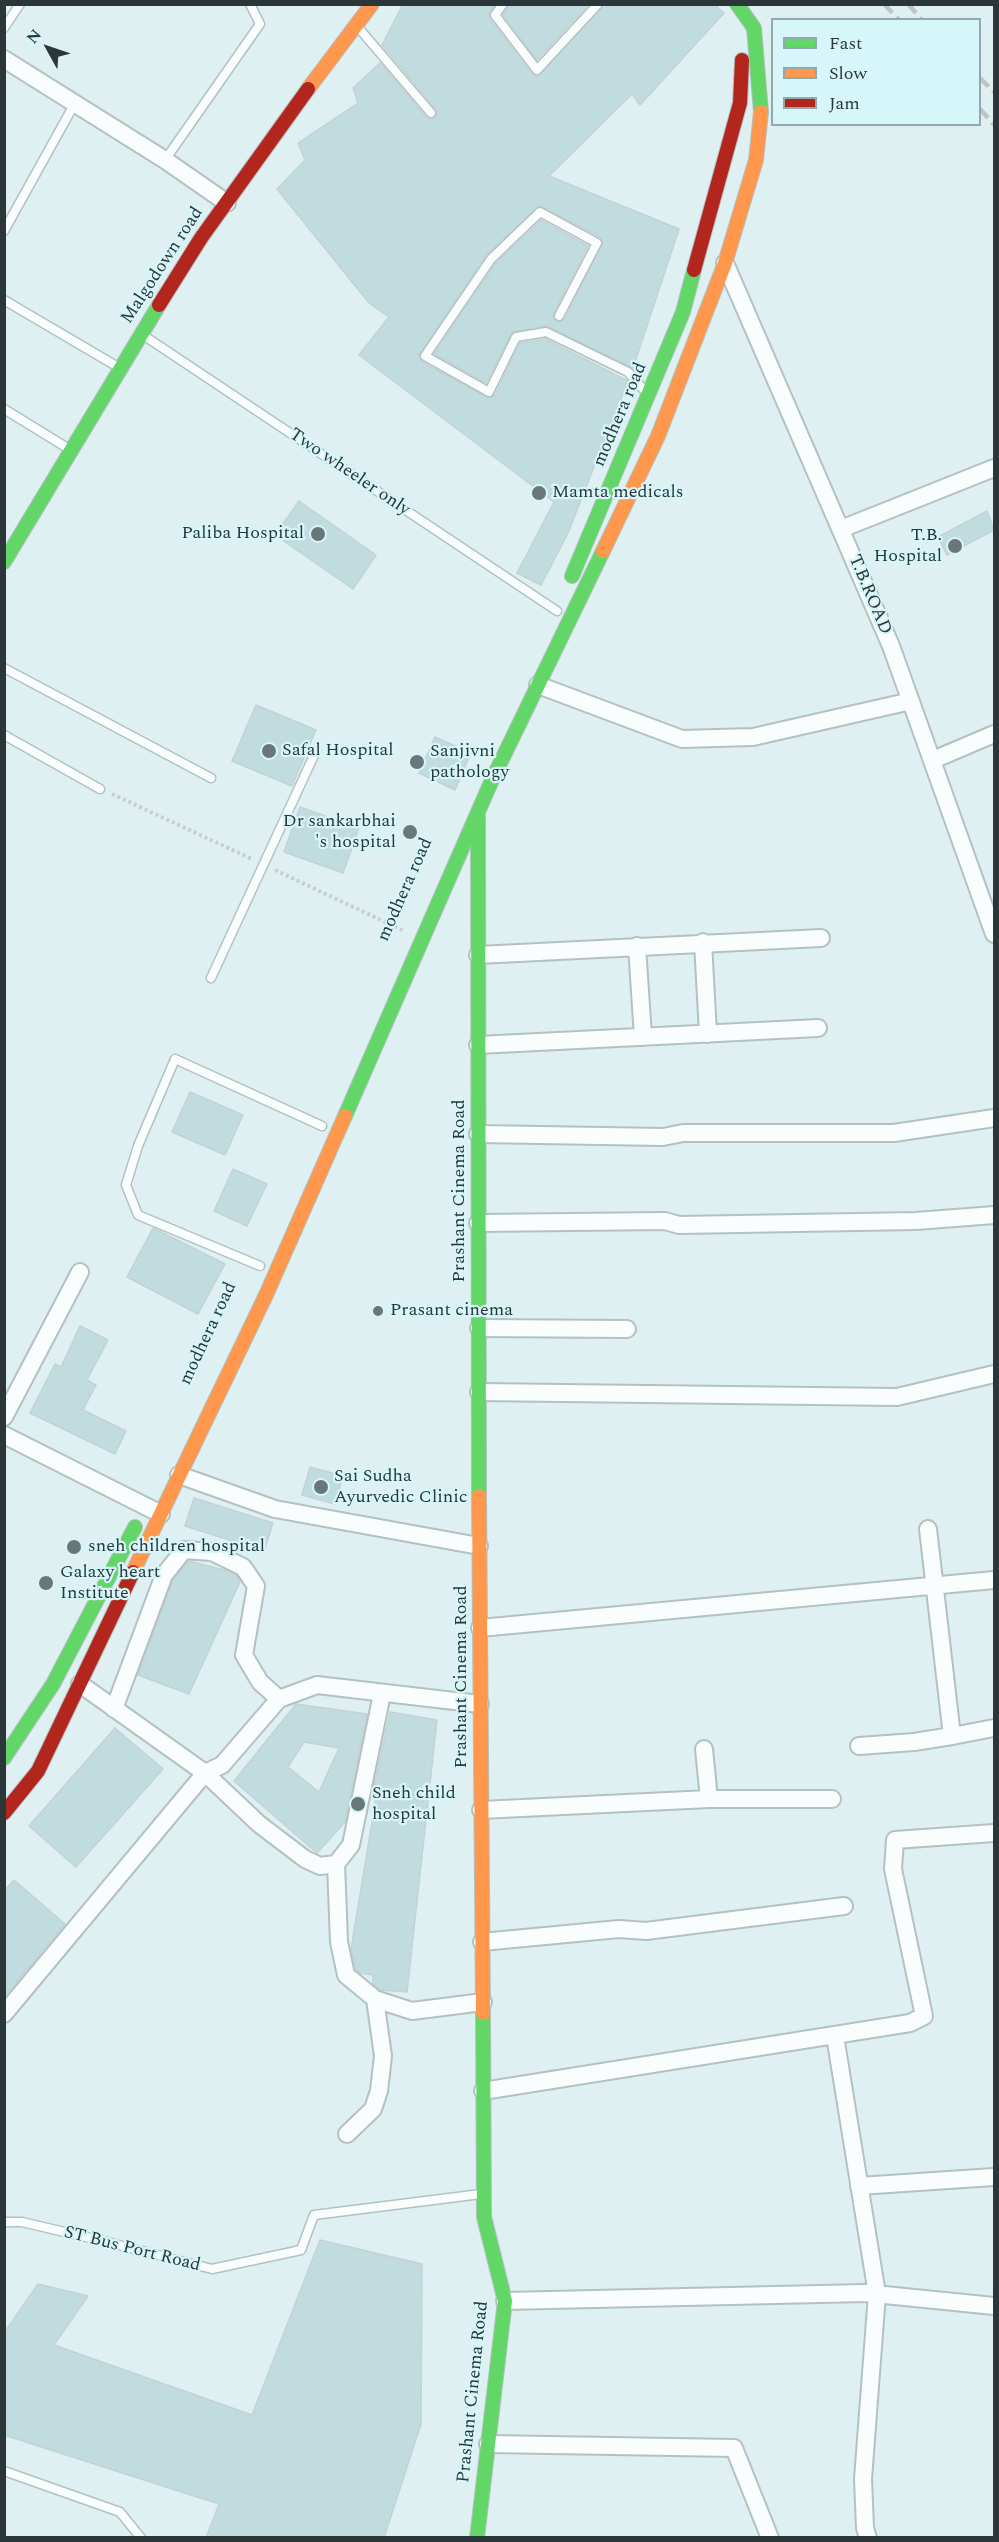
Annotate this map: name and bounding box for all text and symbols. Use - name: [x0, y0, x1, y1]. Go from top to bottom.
- north arrow: [18, 18, 78, 78]
- legend: [771, 18, 981, 126]
- text: N: [21, 24, 48, 49]
- text: Fast: [829, 30, 862, 57]
- text: Slow: [829, 60, 867, 87]
- text: Jam: [829, 90, 860, 117]
- street label: Malgodown road: [117, 204, 209, 328]
- street label: modhera road: [589, 360, 653, 470]
- street label: Two wheeler only: [284, 425, 414, 521]
- place label: Mamta medicals: [552, 482, 684, 504]
- marker: Mamta medicals: [530, 484, 548, 502]
- place label: Paliba Hospital: [181, 523, 304, 545]
- marker: Paliba Hospital: [309, 525, 327, 543]
- place label: T.B. Hospital: [874, 525, 942, 568]
- marker: T.B. Hospital: [946, 537, 964, 555]
- street label: T.B.ROAD: [843, 552, 895, 638]
- place label: Safal Hospital: [282, 740, 393, 762]
- place label: Sanjivni pathology: [430, 741, 509, 783]
- marker: Safal Hospital: [260, 742, 278, 760]
- marker: Sanjivni pathology: [408, 753, 426, 771]
- place label: Dr sankarbhai 's hospital: [283, 811, 396, 854]
- marker: Dr sankarbhai 's hospital: [401, 823, 419, 841]
- street label: modhera road: [374, 835, 438, 945]
- street label: Prashant Cinema Road: [449, 1100, 471, 1282]
- street label: modhera road: [176, 1279, 242, 1389]
- place label: Prasant cinema: [390, 1300, 513, 1322]
- marker: Prasant cinema: [371, 1304, 385, 1318]
- place label: Sai Sudha Ayurvedic Clinic: [334, 1466, 467, 1508]
- marker: Sai Sudha Ayurvedic Clinic: [312, 1478, 330, 1496]
- place label: sneh children hospital: [88, 1536, 265, 1558]
- marker: sneh children hospital: [65, 1538, 83, 1556]
- place label: Galaxy heart Institute: [60, 1562, 160, 1604]
- marker: Galaxy heart Institute: [37, 1574, 55, 1592]
- street label: Prashant Cinema Road: [451, 1586, 473, 1768]
- place label: Sneh child hospital: [372, 1783, 456, 1826]
- marker: Sneh child hospital: [349, 1795, 367, 1813]
- street label: ST Bus Port Road: [62, 2223, 202, 2277]
- street label: Prashant Cinema Road: [454, 2300, 494, 2484]

